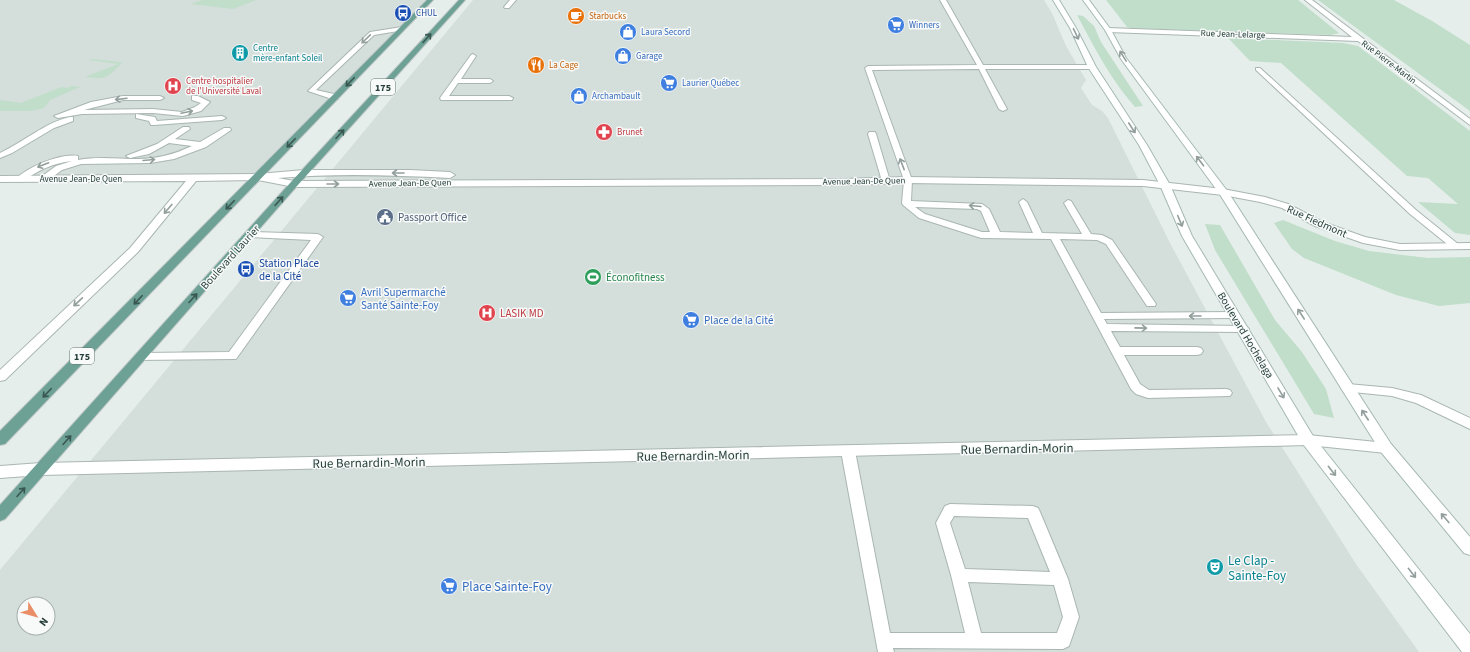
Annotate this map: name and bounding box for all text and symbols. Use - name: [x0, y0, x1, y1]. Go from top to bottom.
- bus stop icon: CHUL: [393, 3, 413, 23]
- cafe icon: Starbucks: [566, 6, 586, 26]
- place label: CHUL: [416, 7, 438, 20]
- place label: Starbucks: [589, 10, 627, 23]
- supermarket icon: Winners: [886, 15, 906, 35]
- place label: Winners: [909, 19, 940, 32]
- shop icon: Laura Secord: [618, 22, 638, 42]
- place label: Laura Secord: [641, 26, 690, 39]
- one-way arrow: [1073, 27, 1080, 39]
- street label: Rue Jean-Lelarge: [1200, 27, 1266, 42]
- one-way arrow: [423, 32, 432, 43]
- one-way arrow: [361, 34, 371, 44]
- street label: Rue Pierre-Martin: [1358, 37, 1419, 87]
- place label: Centre mère-enfant Soleil: [253, 42, 322, 65]
- building icon: Centre mère-enfant Soleil: [230, 43, 250, 63]
- shop icon: Garage: [613, 46, 633, 66]
- place label: Garage: [636, 50, 663, 63]
- one-way arrow: [1118, 50, 1126, 62]
- restaurant icon: La Cage: [526, 55, 546, 75]
- place label: La Cage: [549, 59, 579, 72]
- supermarket icon: Laurier Québec: [659, 73, 679, 93]
- place label: Centre hospitalier de l'Université Laval: [186, 75, 261, 98]
- hospital icon: Centre hospitalier de l'Université Laval: [163, 76, 183, 96]
- one-way arrow: [345, 77, 355, 87]
- place label: Laurier Québec: [682, 77, 739, 90]
- road number: 175: [371, 79, 395, 95]
- shop icon: Archambault: [569, 86, 589, 106]
- place label: Archambault: [592, 90, 641, 103]
- one-way arrow: [115, 95, 128, 103]
- one-way arrow: [180, 108, 193, 116]
- pharmacy icon: Brunet: [594, 122, 614, 142]
- one-way arrow: [1128, 122, 1136, 133]
- place label: Brunet: [617, 126, 643, 139]
- one-way arrow: [335, 129, 345, 139]
- one-way arrow: [286, 138, 296, 148]
- one-way arrow: [1196, 155, 1204, 166]
- one-way arrow: [142, 157, 155, 164]
- one-way arrow: [898, 158, 906, 170]
- one-way arrow: [38, 161, 50, 169]
- one-way arrow: [392, 169, 405, 177]
- street label: Avenue Jean-De Quen: [40, 173, 122, 186]
- street label: Avenue Jean-De Quen: [823, 174, 905, 189]
- street label: Avenue Jean-De Quen: [369, 176, 451, 191]
- one-way arrow: [326, 180, 339, 188]
- one-way arrow: [275, 196, 284, 206]
- one-way arrow: [225, 200, 235, 210]
- street label: Rue Fiedmont: [1284, 202, 1350, 242]
- one-way arrow: [164, 203, 172, 214]
- one-way arrow: [969, 203, 982, 210]
- public building icon: Passport Office: [375, 207, 395, 227]
- place label: Passport Office: [398, 210, 467, 225]
- one-way arrow: [1177, 214, 1185, 226]
- street label: Boulevard Laurier: [197, 222, 263, 293]
- place label: Station Place de la Cité: [259, 256, 319, 284]
- bus stop icon: Station Place de la Cité: [236, 259, 256, 279]
- sports icon: Éconofitness: [583, 267, 603, 287]
- place label: Éconofitness: [606, 270, 665, 285]
- place label: Avril Supermarché Santé Sainte-Foy: [361, 285, 446, 313]
- supermarket icon: Avril Supermarché Santé Sainte-Foy: [338, 288, 358, 308]
- street label: Boulevard Hochelaga: [1214, 289, 1277, 381]
- one-way arrow: [188, 293, 198, 303]
- one-way arrow: [133, 295, 143, 305]
- one-way arrow: [73, 298, 84, 307]
- hospital icon: LASIK MD: [477, 303, 497, 323]
- place label: LASIK MD: [500, 306, 544, 321]
- one-way arrow: [1297, 309, 1305, 320]
- supermarket icon: Place de la Cité: [681, 310, 701, 330]
- one-way arrow: [1189, 312, 1202, 320]
- place label: Place de la Cité: [704, 313, 774, 328]
- one-way arrow: [1134, 324, 1147, 332]
- road number: 175: [70, 348, 94, 364]
- one-way arrow: [1277, 387, 1285, 399]
- one-way arrow: [42, 388, 52, 398]
- one-way arrow: [1361, 410, 1369, 421]
- one-way arrow: [63, 434, 72, 445]
- street label: Rue Bernardin-Morin: [960, 439, 1074, 459]
- street label: Rue Bernardin-Morin: [636, 446, 750, 466]
- street label: Rue Bernardin-Morin: [312, 453, 426, 473]
- one-way arrow: [1328, 465, 1336, 476]
- one-way arrow: [16, 487, 25, 497]
- one-way arrow: [1441, 513, 1450, 523]
- place label: Le Clap - Sainte-Foy: [1228, 552, 1286, 585]
- theatre icon: Le Clap - Sainte-Foy: [1205, 557, 1225, 577]
- one-way arrow: [1407, 568, 1416, 579]
- supermarket icon: Place Sainte-Foy: [439, 576, 459, 596]
- place label: Place Sainte-Foy: [462, 578, 552, 596]
- north arrow: [16, 596, 56, 636]
- text: N: [35, 614, 52, 629]

